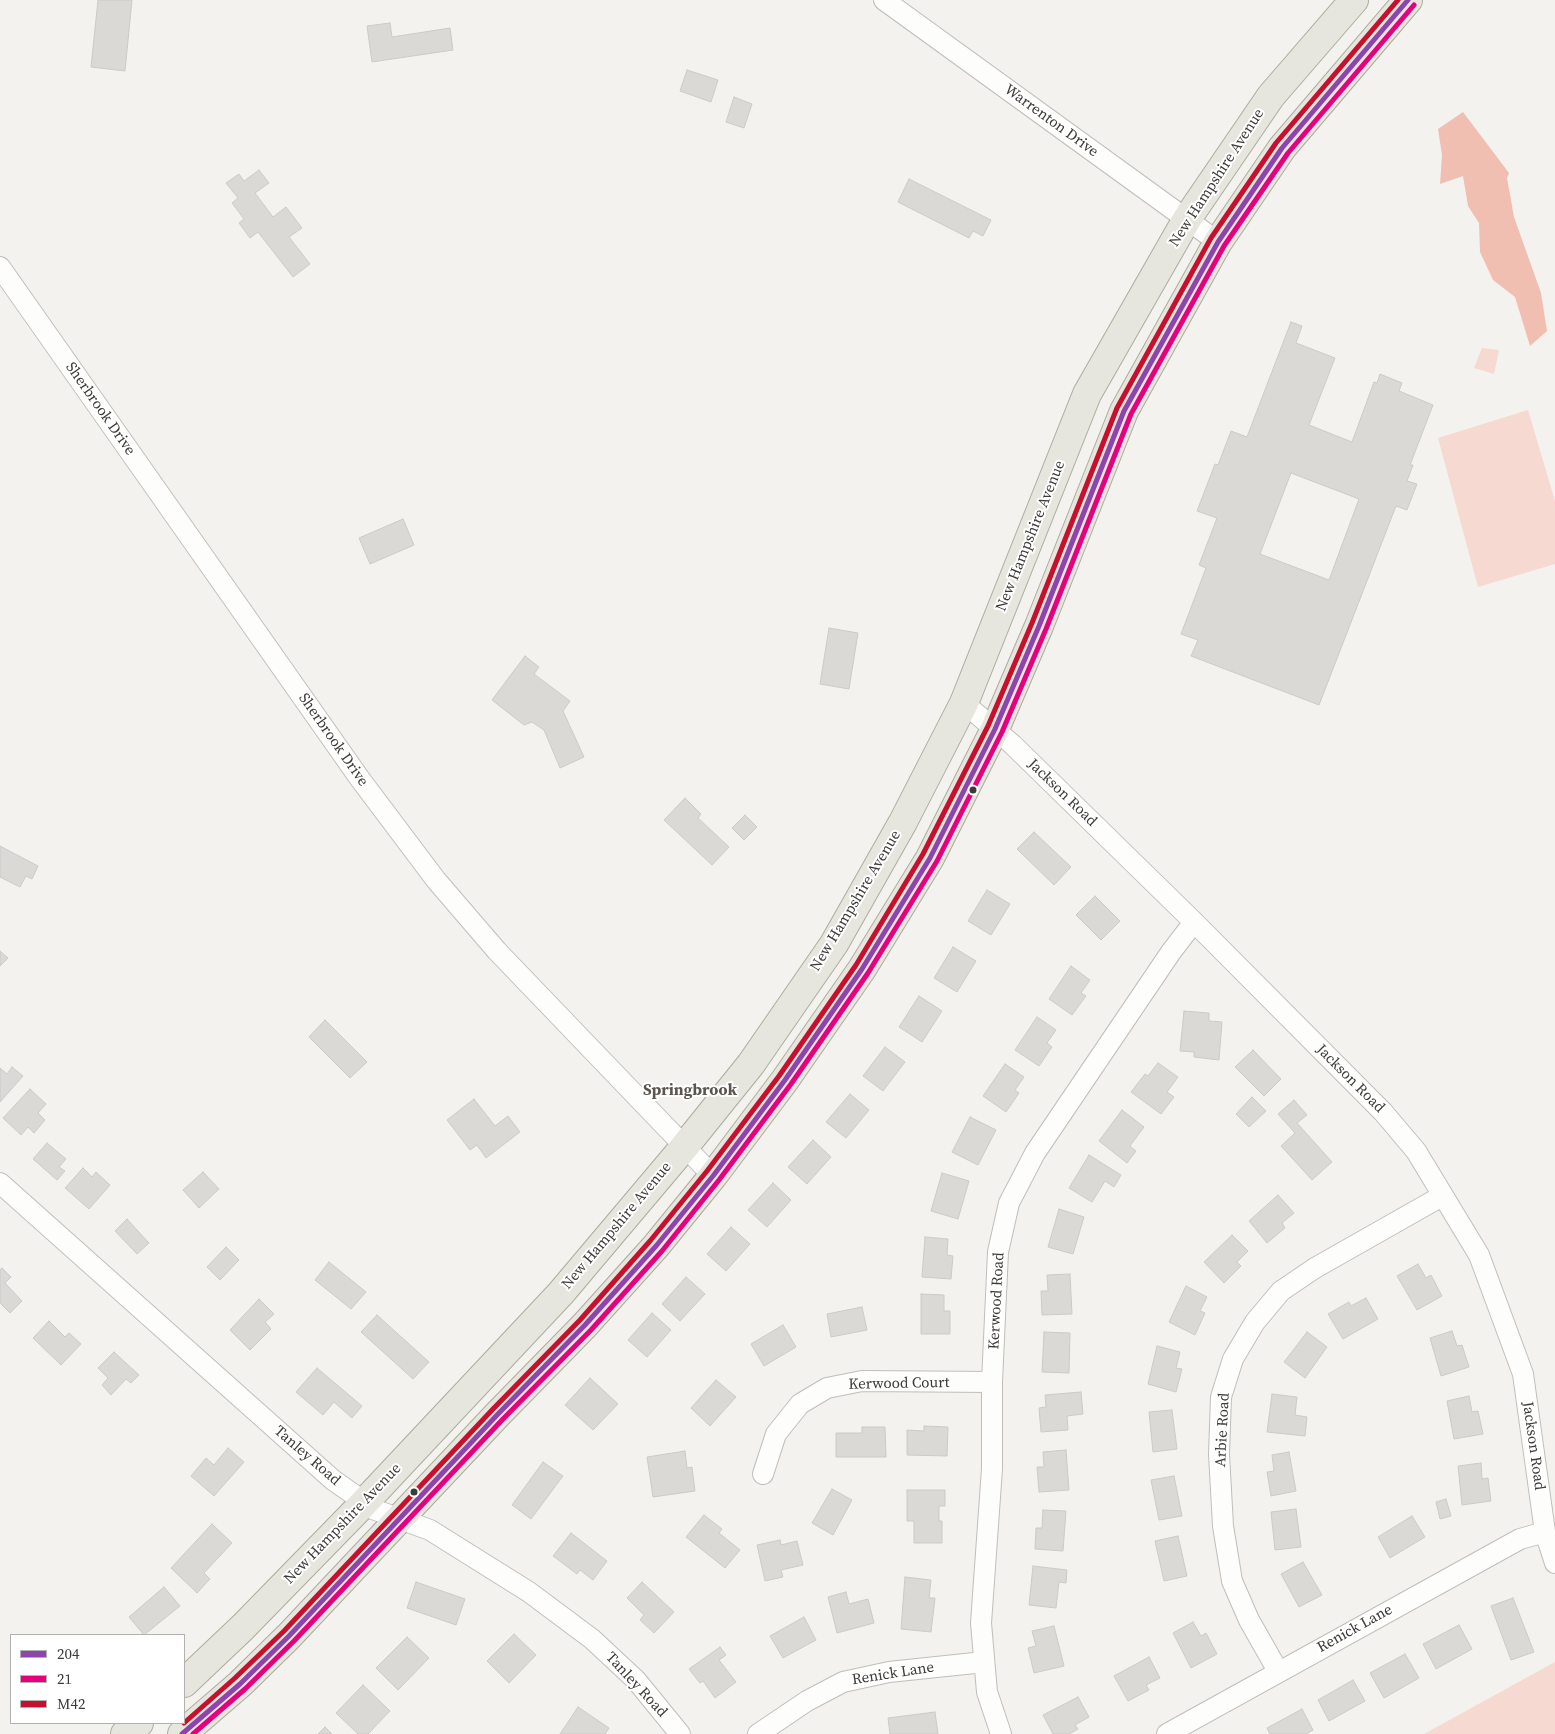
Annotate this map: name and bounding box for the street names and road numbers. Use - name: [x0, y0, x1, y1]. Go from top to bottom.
- street label: Warrenton Drive: [1000, 81, 1102, 161]
- street label: New Hampshire Avenue: [1166, 106, 1268, 250]
- street label: Sherbrook Drive: [61, 359, 139, 459]
- street label: New Hampshire Avenue: [993, 458, 1069, 614]
- street label: Sherbrook Drive: [294, 690, 372, 790]
- street label: Jackson Road: [1024, 755, 1100, 831]
- street label: New Hampshire Avenue: [807, 827, 905, 975]
- street label: Jackson Road: [1312, 1041, 1388, 1117]
- street label: New Hampshire Avenue: [558, 1159, 676, 1293]
- street label: Kerwood Road: [985, 1252, 1009, 1350]
- street label: Kerwood Court: [848, 1374, 950, 1394]
- street label: Arbie Road: [1212, 1392, 1234, 1468]
- street label: Jackson Road: [1518, 1400, 1548, 1492]
- street label: Tanley Road: [270, 1422, 344, 1490]
- street label: New Hampshire Avenue: [281, 1460, 405, 1588]
- street label: Renick Lane: [1314, 1601, 1396, 1657]
- street label: Tanley Road: [601, 1649, 671, 1721]
- street label: Renick Lane: [851, 1659, 935, 1689]

